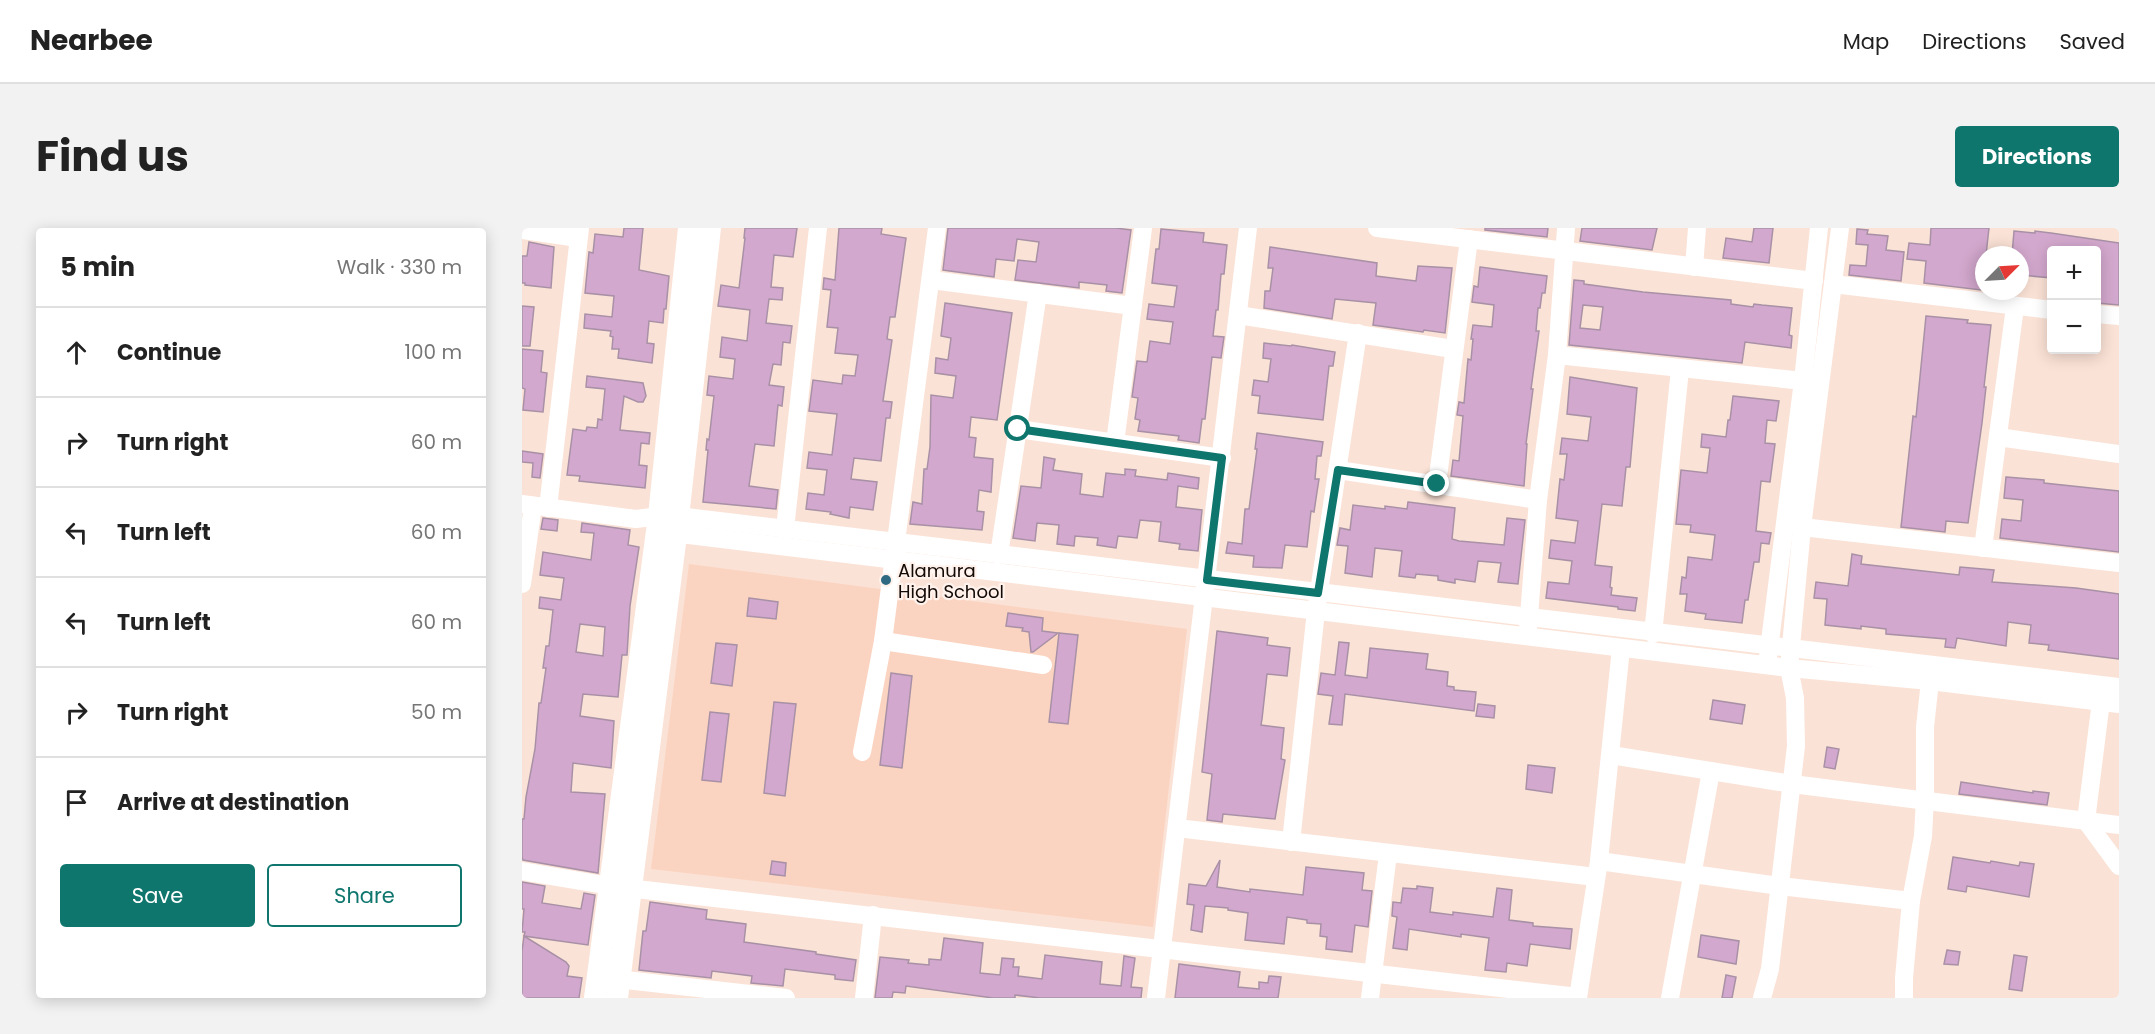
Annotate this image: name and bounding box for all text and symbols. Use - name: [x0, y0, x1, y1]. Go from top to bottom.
- text: Nearbee: [30, 21, 153, 60]
- text: Map: [1843, 27, 1889, 56]
- text: Directions: [1922, 27, 2026, 56]
- text: Saved: [2059, 27, 2125, 56]
- button: Directions: [1955, 126, 2119, 187]
- text: Find us: [36, 127, 189, 186]
- north arrow: [1975, 246, 2029, 300]
- map controls: [2047, 246, 2101, 354]
- button: +: [2047, 246, 2101, 300]
- text: 5 min: [60, 249, 135, 285]
- text: Walk · 330 m: [337, 253, 462, 281]
- button: −: [2047, 300, 2101, 354]
- icon: ahead: [60, 336, 93, 369]
- text: Continue: [117, 337, 221, 368]
- text: 100 m: [405, 338, 462, 366]
- route start: [1004, 415, 1030, 441]
- icon: right: [60, 426, 93, 459]
- text: Turn right: [117, 427, 228, 458]
- text: 60 m: [411, 428, 462, 456]
- route end: [1423, 470, 1449, 496]
- icon: left: [60, 516, 93, 549]
- text: Turn left: [117, 517, 211, 548]
- text: 60 m: [411, 518, 462, 546]
- place label: Alamura High School: [898, 558, 1004, 604]
- marker: Alamura High School: [879, 573, 893, 587]
- icon: left: [60, 606, 93, 639]
- text: Turn left: [117, 607, 211, 638]
- text: 60 m: [411, 608, 462, 636]
- icon: right: [60, 696, 93, 729]
- text: Turn right: [117, 697, 228, 728]
- text: 50 m: [411, 698, 462, 726]
- icon: arrive: [60, 786, 93, 819]
- text: Arrive at destination: [117, 787, 349, 818]
- button: Save: [60, 864, 255, 927]
- button: Share: [267, 864, 462, 927]

